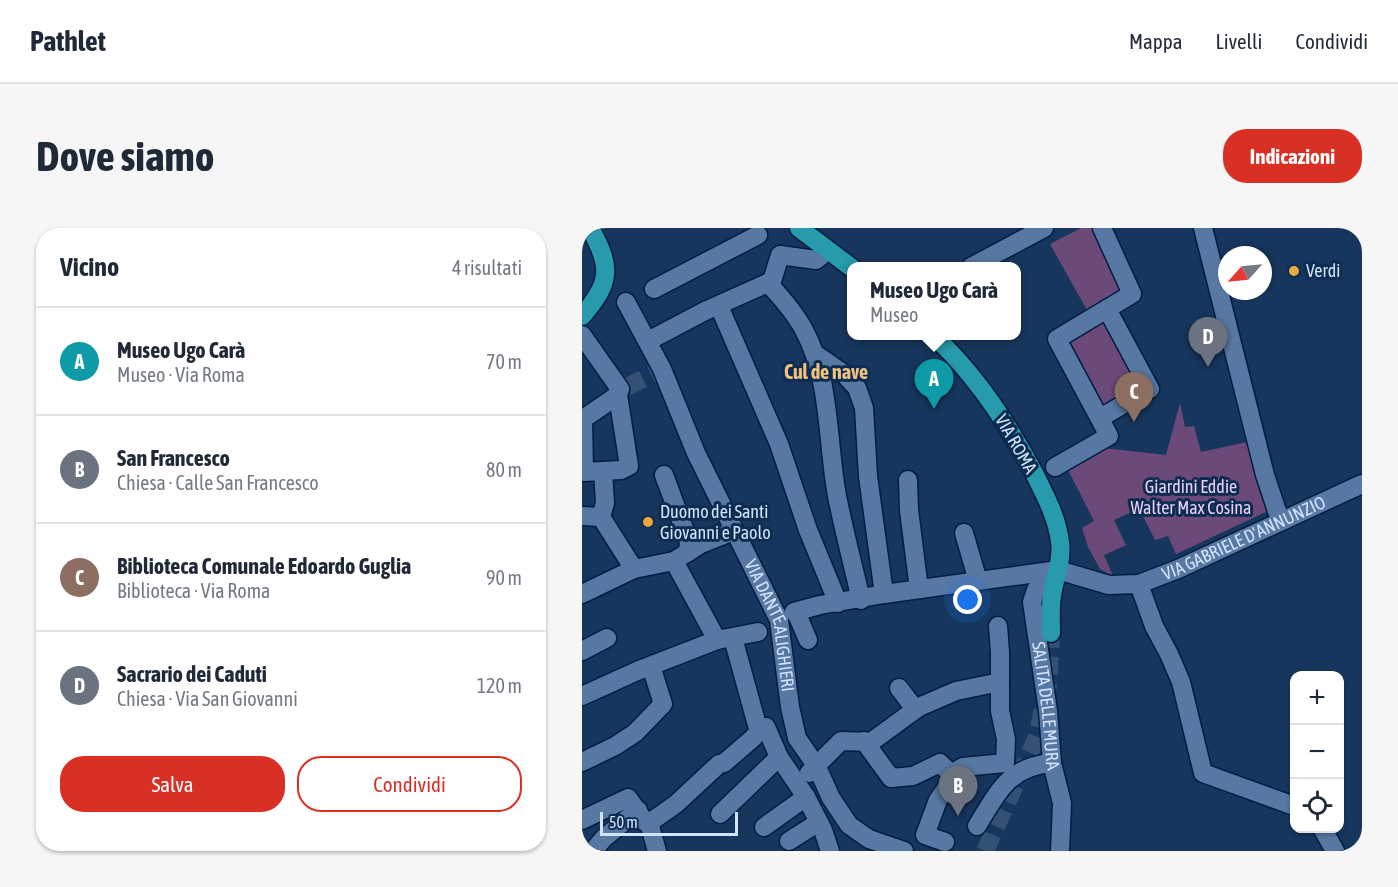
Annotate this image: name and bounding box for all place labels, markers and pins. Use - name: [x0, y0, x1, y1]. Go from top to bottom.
- place label: Verdi: [1306, 260, 1340, 281]
- marker: Verdi: [1287, 264, 1301, 278]
- pin: D: [1188, 318, 1228, 367]
- pin: A: [914, 360, 954, 409]
- pin: C: [1114, 372, 1154, 422]
- place label: Duomo dei Santi Giovanni e Paolo: [660, 501, 771, 543]
- marker: Duomo dei Santi Giovanni e Paolo: [641, 515, 655, 529]
- pin: B: [938, 766, 977, 816]

